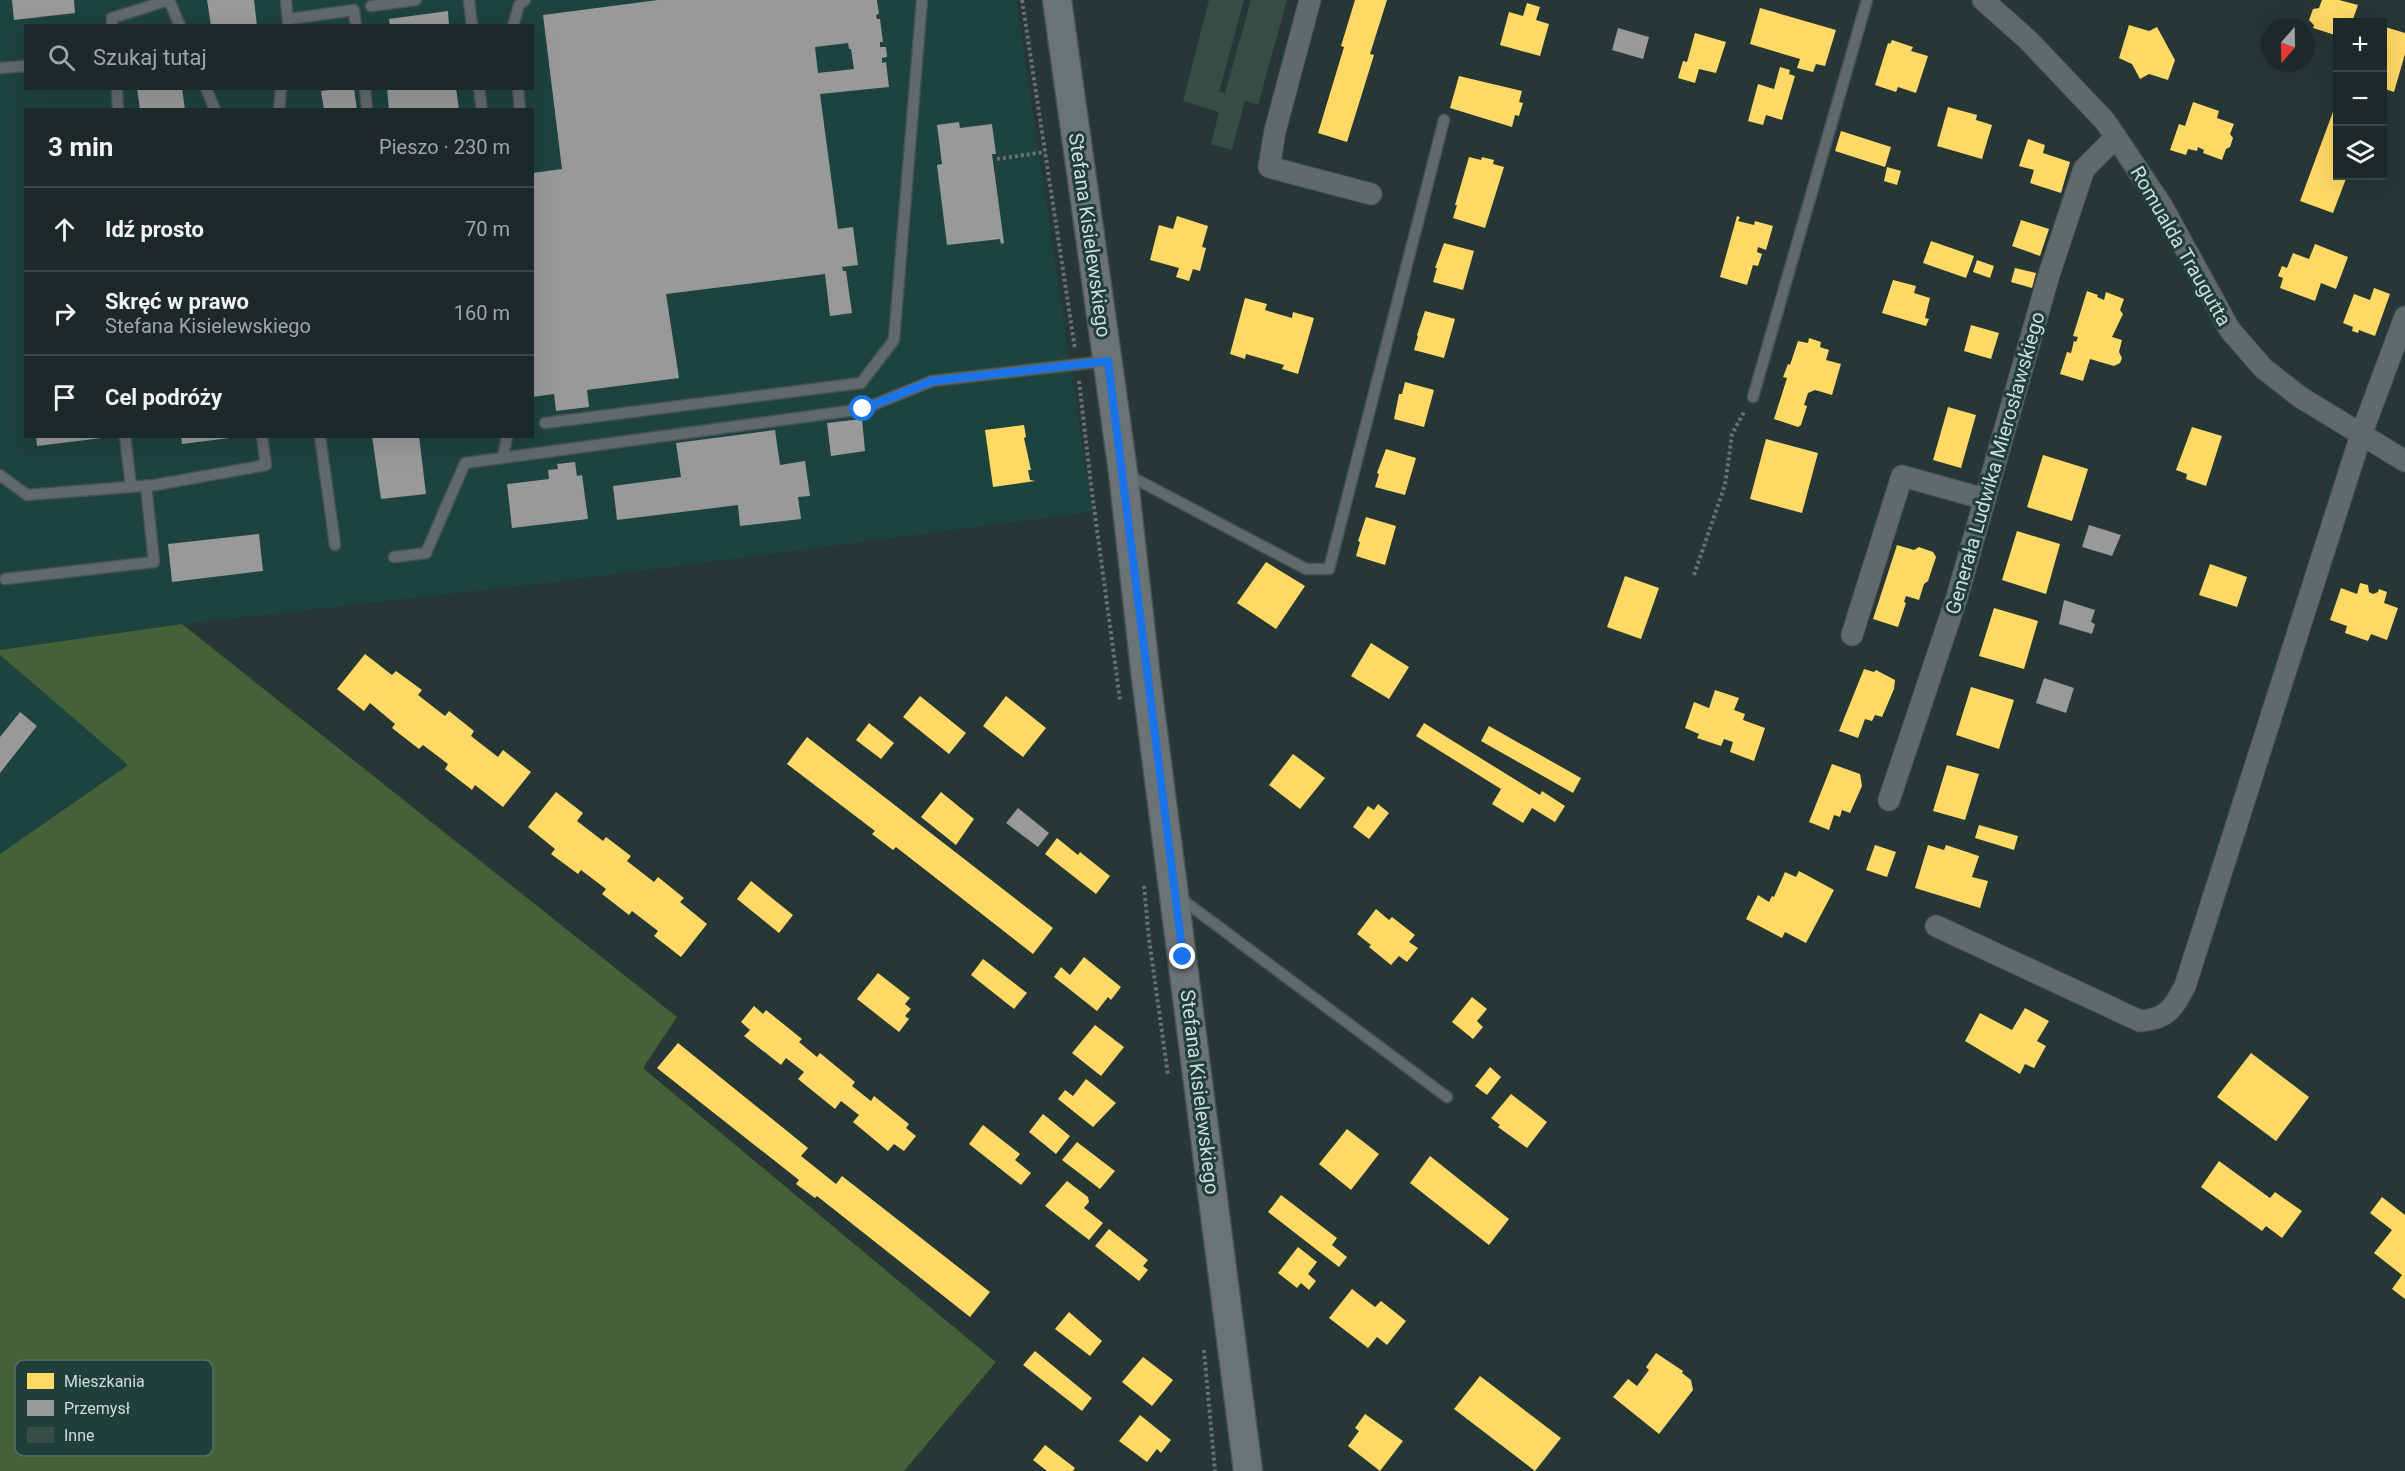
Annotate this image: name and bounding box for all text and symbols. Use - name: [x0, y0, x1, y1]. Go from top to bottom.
- north arrow: [2261, 18, 2315, 72]
- map controls: [2333, 18, 2387, 180]
- button: +: [2333, 18, 2387, 72]
- search box: [24, 24, 534, 90]
- icon: search: [45, 41, 78, 74]
- text: Szukaj tutaj: [93, 45, 207, 70]
- button: −: [2333, 72, 2387, 126]
- button: layers: [2333, 126, 2387, 180]
- street label: Stefana Kisielewskiego: [1064, 131, 1116, 339]
- text: 3 min: [48, 132, 113, 162]
- text: Pieszo · 230 m: [379, 135, 510, 159]
- street label: Romualda Traugutta: [2125, 162, 2237, 330]
- icon: ahead: [48, 213, 81, 246]
- text: Idź prosto: [105, 217, 204, 242]
- text: 70 m: [465, 217, 510, 241]
- text: Skręć w prawo: [105, 289, 249, 314]
- icon: right: [48, 297, 81, 330]
- text: 160 m: [454, 301, 510, 325]
- street label: Generała Ludwika Mierosławskiego: [1940, 309, 2050, 617]
- text: Stefana Kisielewskiego: [105, 314, 311, 338]
- icon: arrive: [48, 381, 81, 414]
- text: Cel podróży: [105, 385, 222, 410]
- route start: [849, 395, 875, 421]
- route end: [1169, 943, 1195, 969]
- street label: Stefana Kisielewskiego: [1176, 988, 1224, 1196]
- legend: [15, 1360, 213, 1456]
- text: Mieszkania: [64, 1372, 145, 1391]
- text: Przemysł: [64, 1399, 131, 1418]
- text: Inne: [64, 1426, 95, 1445]

